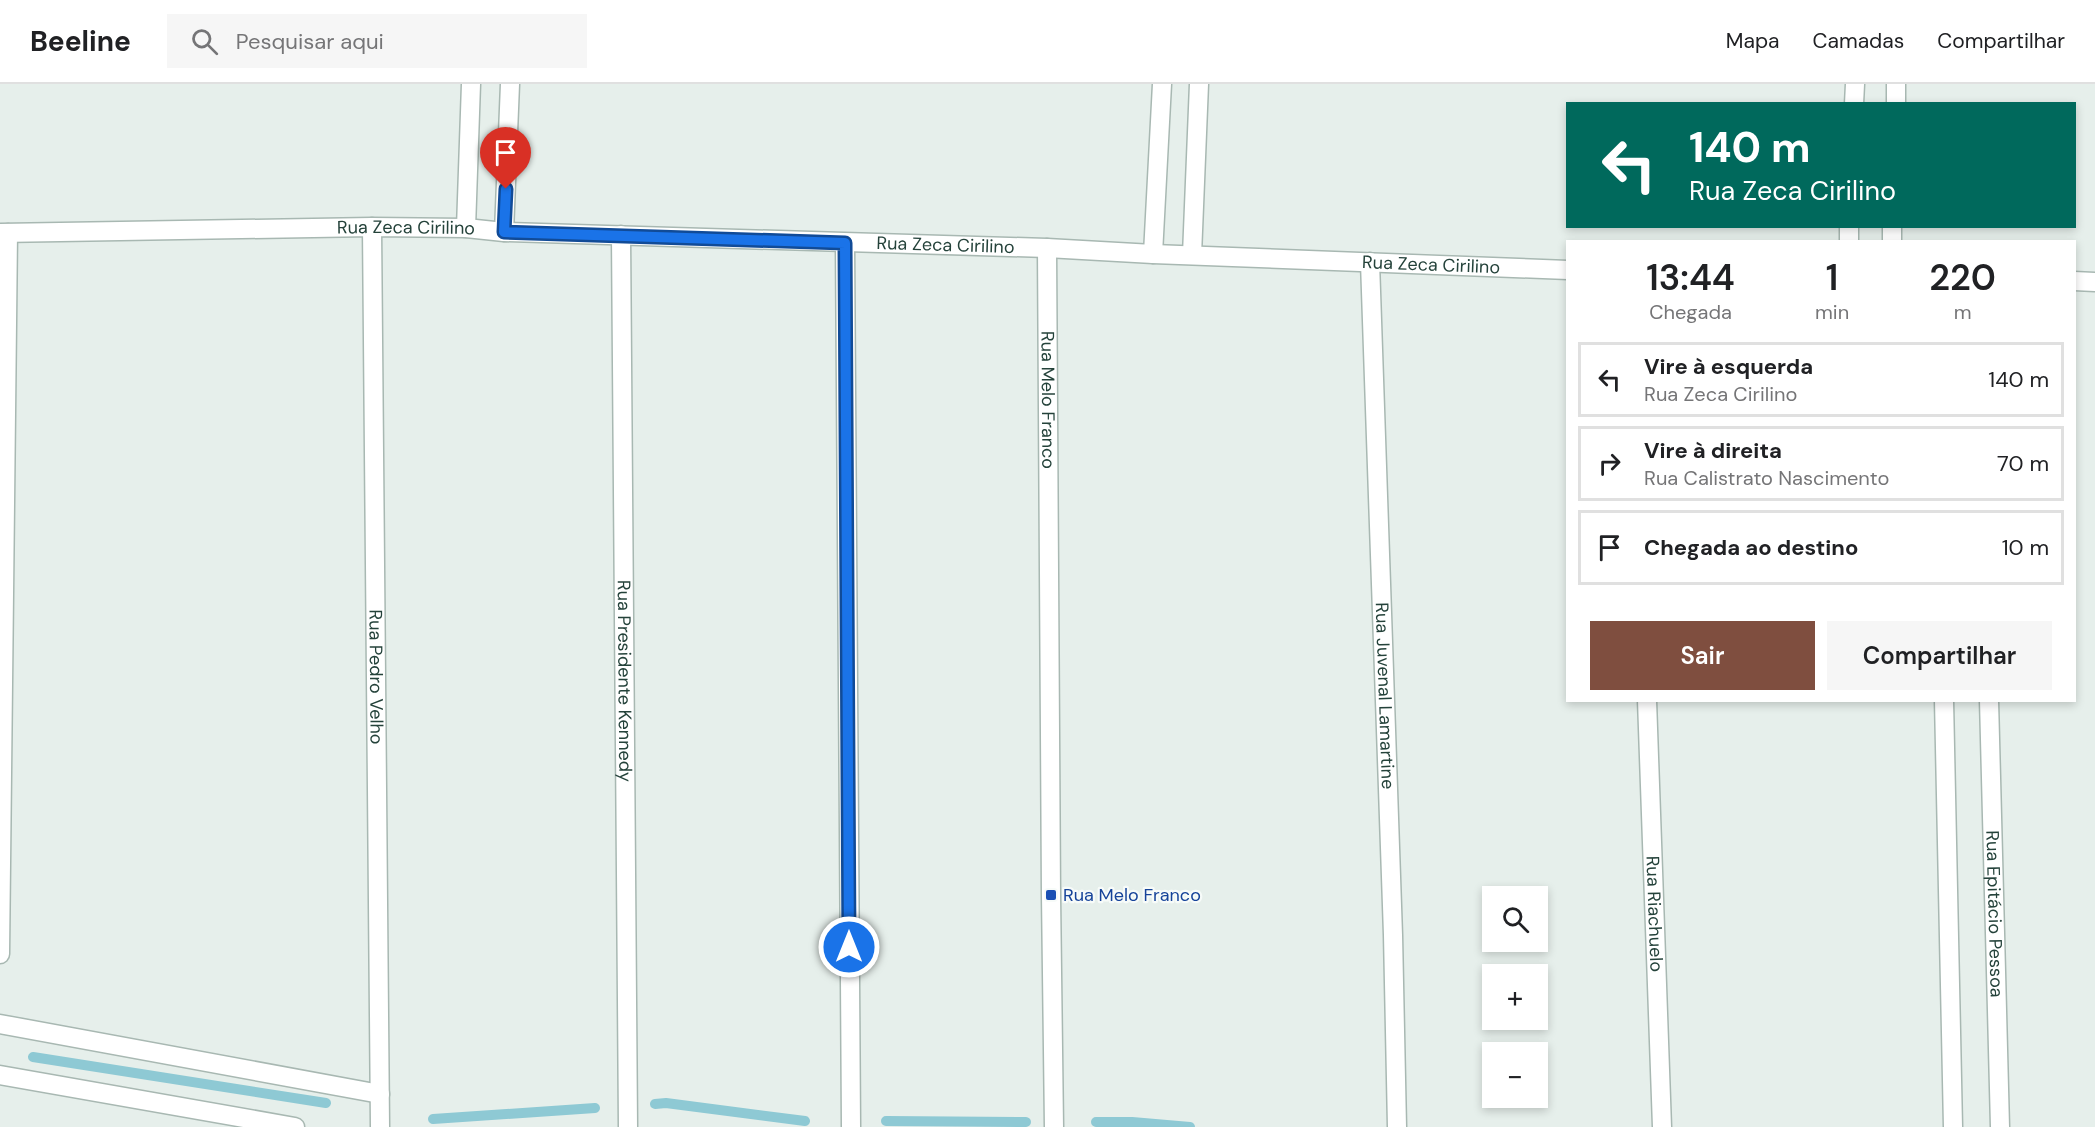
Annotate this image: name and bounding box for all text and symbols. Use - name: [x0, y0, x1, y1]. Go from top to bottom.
- search box: [167, 14, 587, 68]
- text: Beeline: [30, 23, 131, 60]
- icon: search: [188, 25, 221, 58]
- text: Pesquisar aqui: [236, 27, 384, 56]
- text: Mapa: [1726, 27, 1779, 55]
- text: Camadas: [1812, 27, 1904, 55]
- text: Compartilhar: [1937, 27, 2065, 55]
- text: 140 m: [1689, 120, 1811, 175]
- icon: left: [1590, 126, 1668, 204]
- pin: [480, 127, 531, 189]
- icon: arrive: [489, 136, 522, 169]
- text: Rua Zeca Cirilino: [1689, 173, 1896, 208]
- street label: Rua Zeca Cirilino: [337, 215, 476, 241]
- street label: Rua Zeca Cirilino: [876, 231, 1015, 259]
- street label: Rua Zeca Cirilino: [1362, 250, 1501, 279]
- text: 13:44: [1646, 254, 1735, 301]
- text: 1: [1826, 254, 1838, 301]
- text: 220: [1929, 254, 1996, 301]
- text: Chegada: [1649, 299, 1732, 325]
- text: min: [1815, 299, 1849, 325]
- text: m: [1954, 299, 1971, 325]
- street label: Rua Melo Franco: [1036, 331, 1060, 469]
- text: Vire à esquerda: [1644, 352, 1813, 381]
- icon: left: [1593, 363, 1626, 396]
- text: 140 m: [1988, 365, 2049, 394]
- text: Rua Zeca Cirilino: [1644, 381, 1797, 407]
- text: Vire à direita: [1644, 436, 1782, 465]
- icon: right: [1593, 447, 1626, 480]
- text: 70 m: [1997, 449, 2049, 478]
- text: Rua Calistrato Nascimento: [1644, 465, 1889, 491]
- icon: arrive: [1593, 531, 1626, 564]
- text: Chegada ao destino: [1644, 533, 1858, 562]
- text: 10 m: [2002, 533, 2049, 562]
- street label: Rua Presidente Kennedy: [612, 580, 637, 782]
- street label: Rua Juvenal Lamartine: [1370, 602, 1400, 790]
- street label: Rua Pedro Velho: [363, 609, 389, 745]
- button: Sair: [1590, 621, 1815, 690]
- button: Compartilhar: [1827, 621, 2052, 690]
- street label: Rua Epitácio Pessoa: [1980, 830, 2009, 998]
- street label: Rua Riachuelo: [1640, 855, 1669, 972]
- place label: Rua Melo Franco: [1063, 883, 1201, 907]
- map controls: [1482, 886, 1548, 1108]
- button: search: [1482, 886, 1548, 952]
- marker: Rua Melo Franco: [1044, 888, 1058, 902]
- position arrow: [817, 915, 881, 979]
- button: +: [1482, 964, 1548, 1030]
- button: −: [1482, 1042, 1548, 1108]

